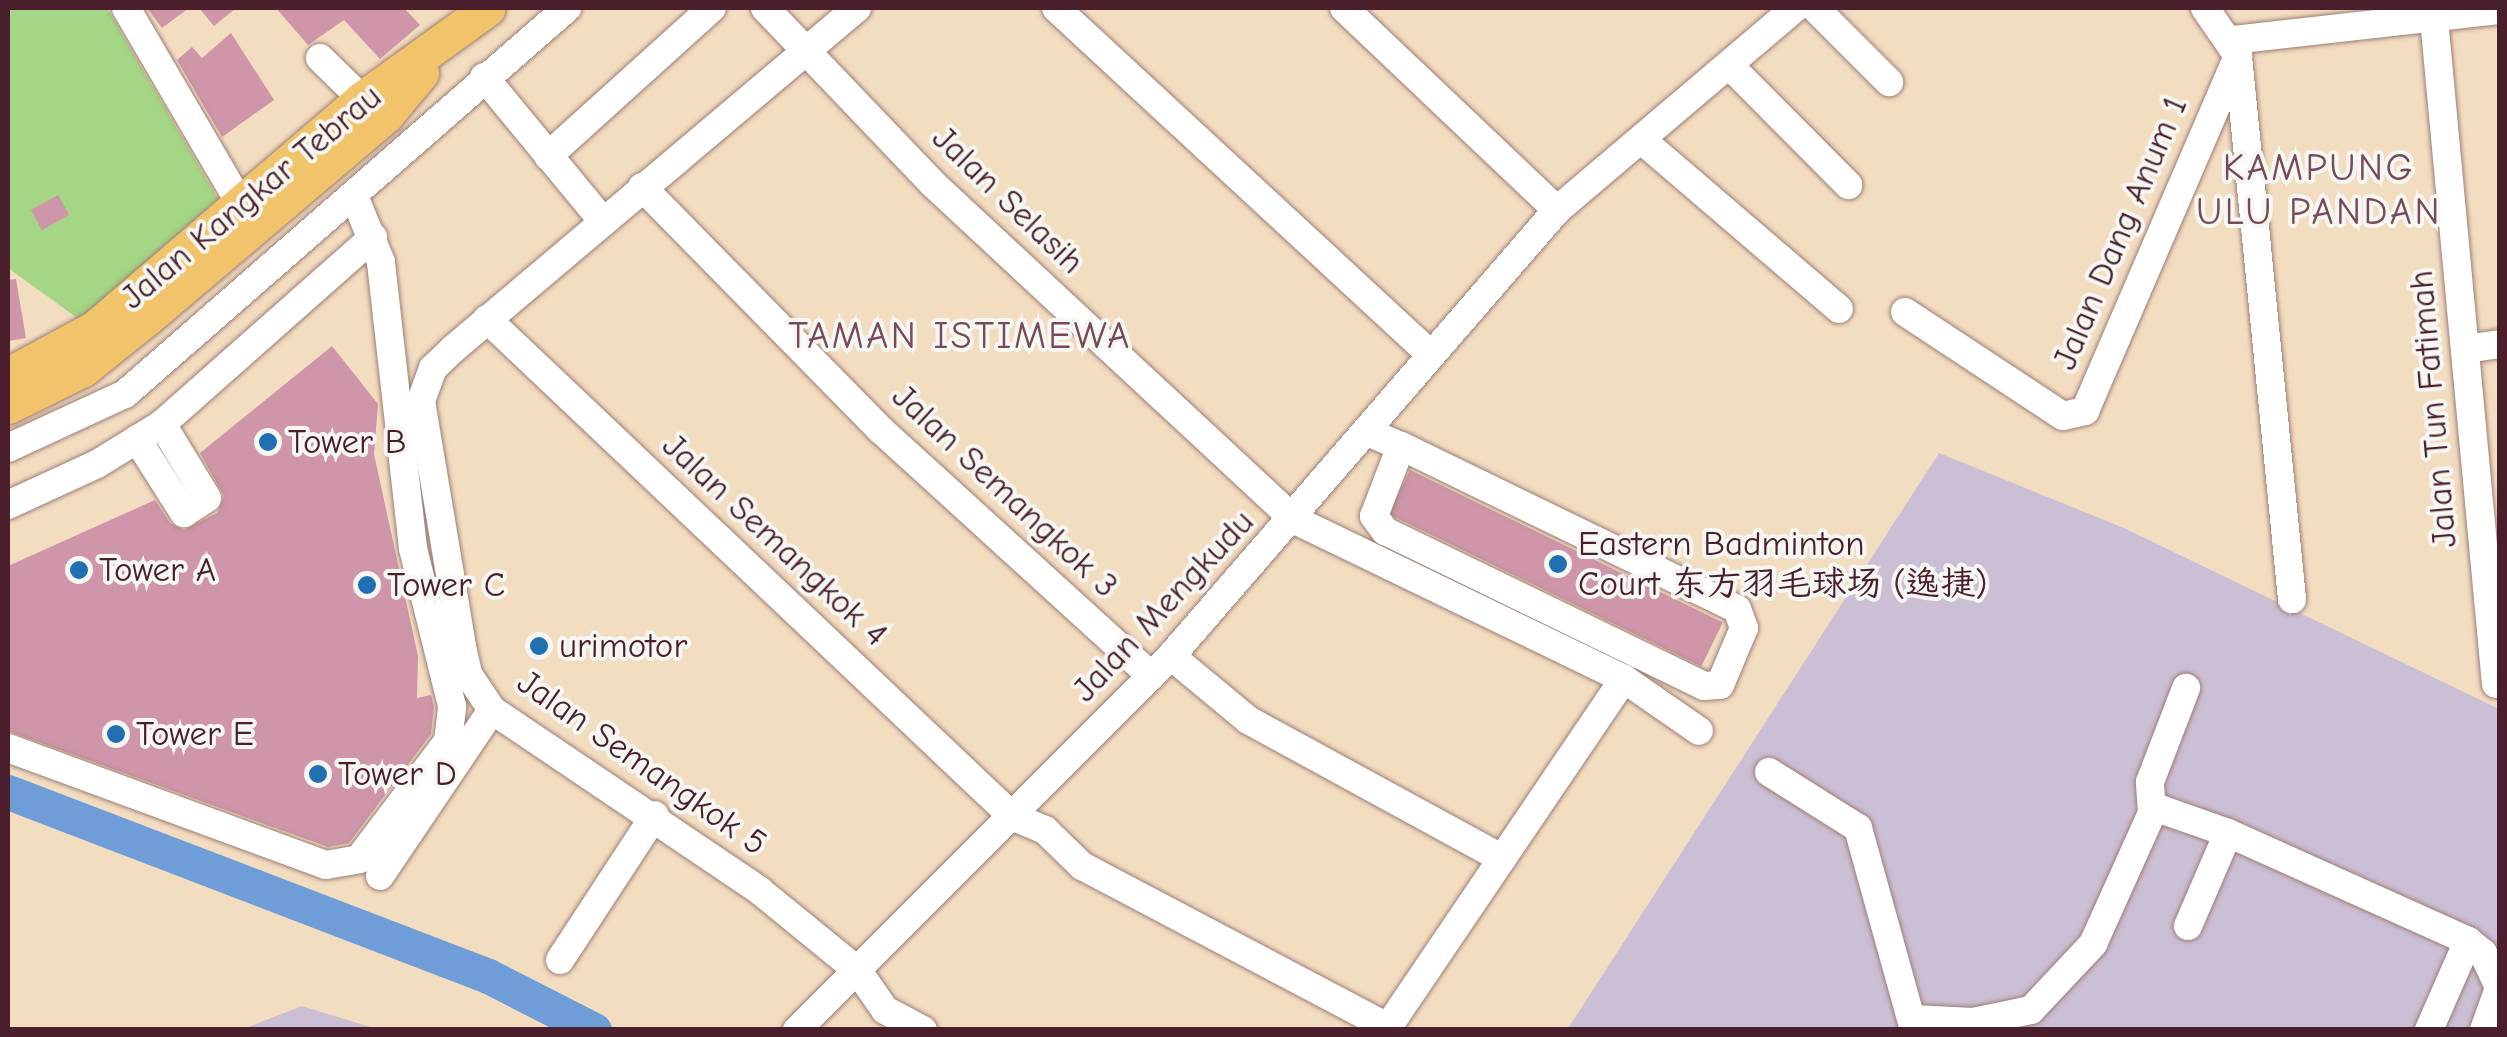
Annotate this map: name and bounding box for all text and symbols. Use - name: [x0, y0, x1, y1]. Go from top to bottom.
- street label: Jalan Kangkar Tebrau: [112, 76, 390, 318]
- street label: Jalan Dang Anum 1: [2044, 90, 2196, 376]
- street label: Jalan Selasih: [923, 117, 1093, 283]
- district label: KAMPUNG ULU PANDAN: [2196, 146, 2442, 235]
- street label: Jalan Tun Fatimah: [2400, 269, 2466, 549]
- district label: TAMAN ISTIMEWA: [788, 314, 1132, 360]
- street label: Jalan Semangkok 3: [883, 376, 1127, 606]
- place label: Tower B: [288, 421, 406, 463]
- street label: Jalan Semangkok 4: [654, 425, 896, 655]
- marker: Tower B: [257, 431, 279, 453]
- street label: Jalan Mengkudu: [1063, 501, 1263, 711]
- place label: Eastern Badminton Court 东方羽毛球场 (逸捷): [1578, 523, 1987, 605]
- place label: Tower A: [99, 549, 216, 591]
- marker: Eastern Badminton Court 东方羽毛球场 (逸捷): [1547, 553, 1569, 575]
- marker: Tower A: [68, 559, 90, 581]
- place label: Tower C: [387, 564, 505, 606]
- marker: Tower C: [356, 574, 378, 596]
- place label: urimotor: [559, 625, 687, 667]
- marker: urimotor: [528, 635, 550, 657]
- street label: Jalan Semangkok 5: [509, 661, 775, 865]
- place label: Tower E: [136, 713, 254, 755]
- marker: Tower E: [105, 723, 127, 745]
- place label: Tower D: [338, 753, 457, 795]
- marker: Tower D: [307, 763, 329, 785]

